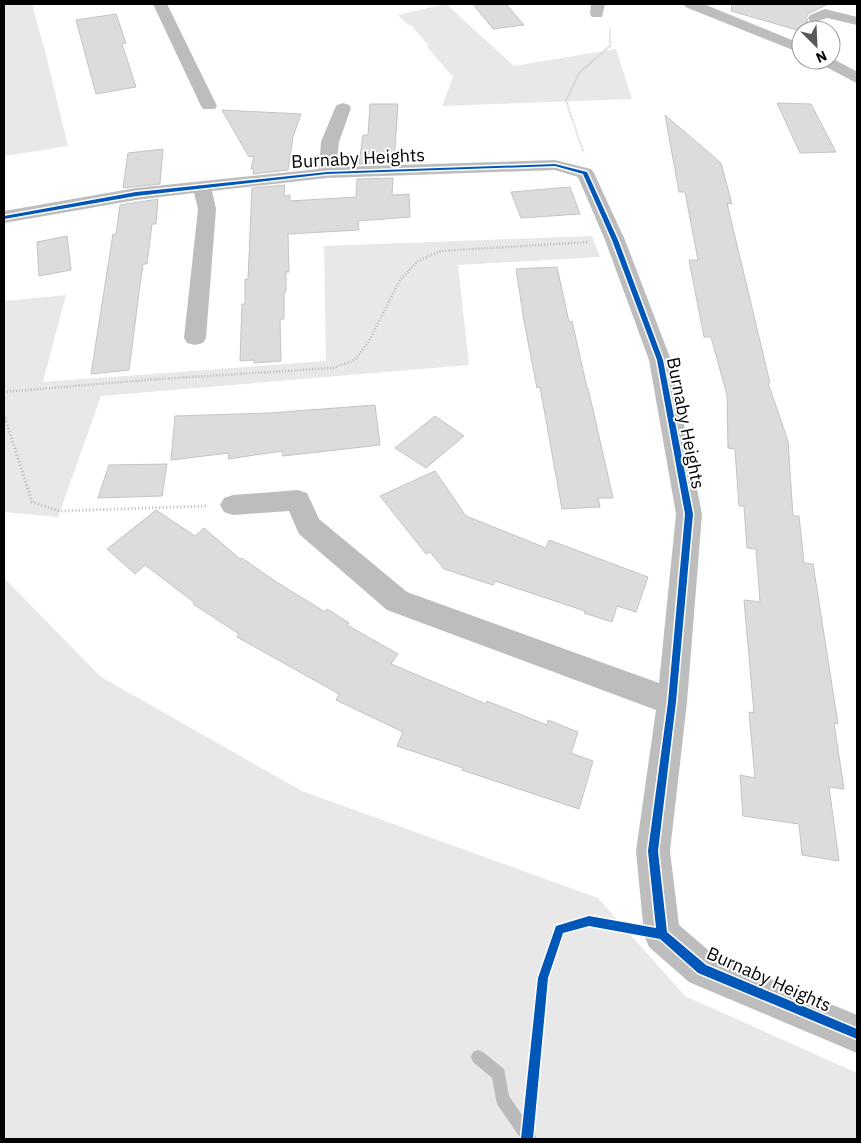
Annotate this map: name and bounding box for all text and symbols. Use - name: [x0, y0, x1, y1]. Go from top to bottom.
- north arrow: [791, 20, 841, 70]
- text: N: [813, 47, 830, 67]
- street label: Burnaby Heights: [291, 143, 425, 173]
- street label: Burnaby Heights: [662, 355, 710, 491]
- street label: Burnaby Heights: [703, 941, 835, 1017]

